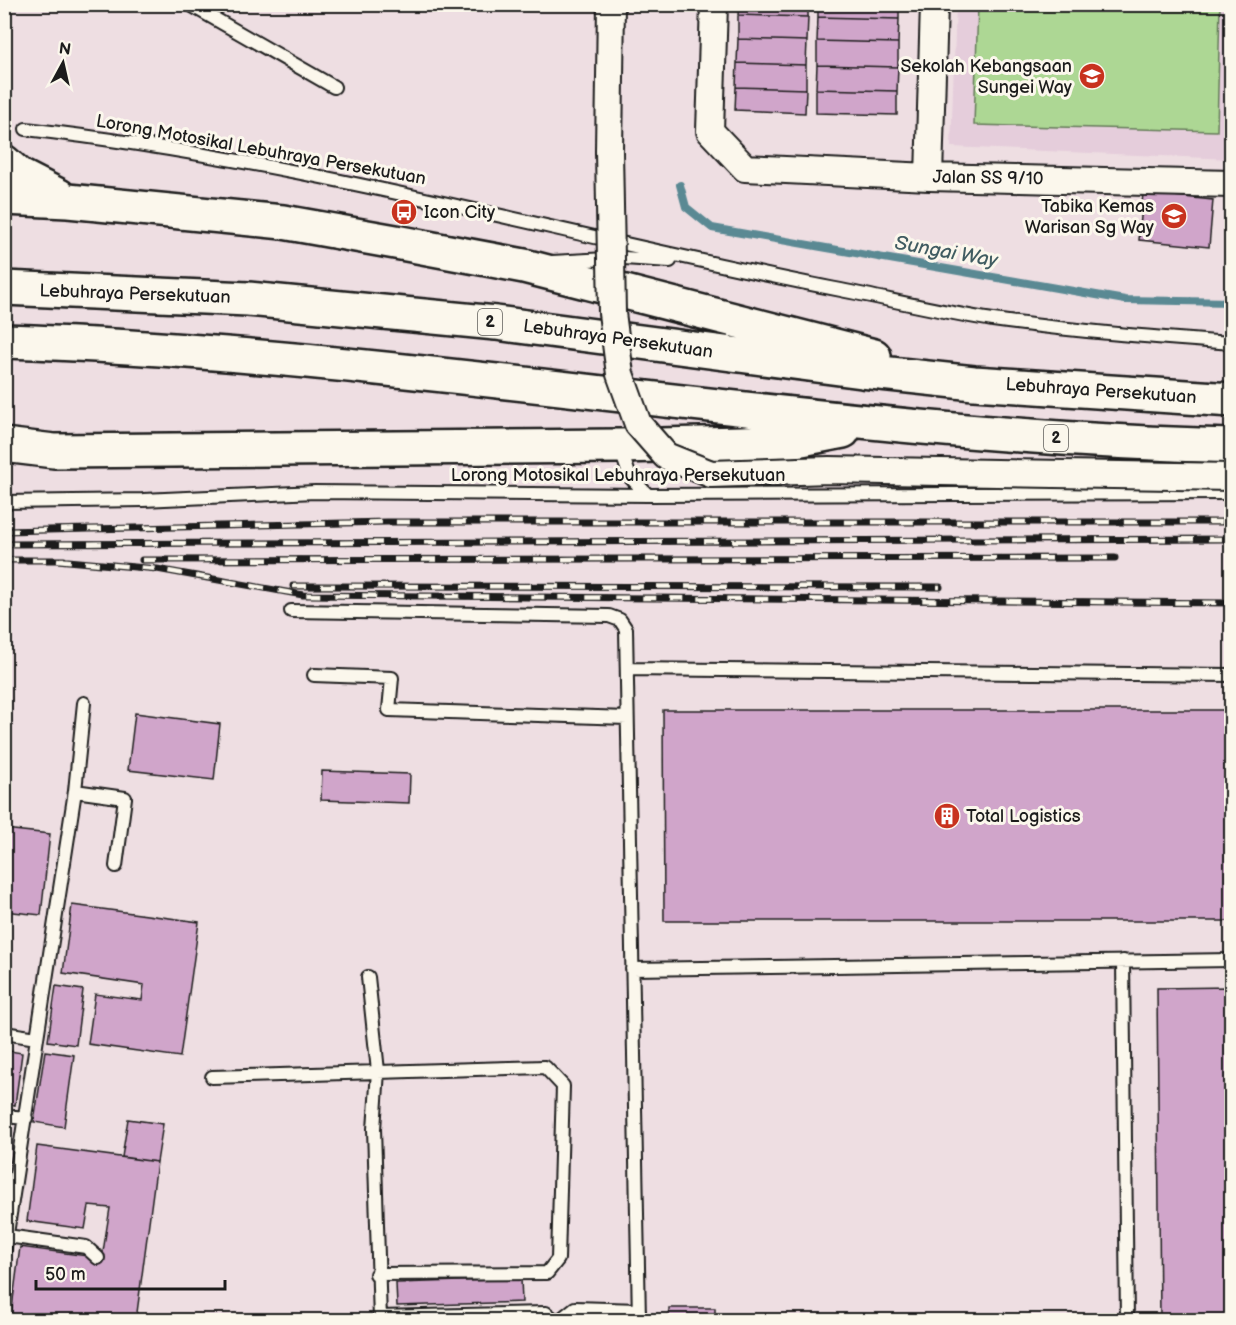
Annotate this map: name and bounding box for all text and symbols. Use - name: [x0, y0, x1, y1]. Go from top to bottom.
- north arrow: [33, 33, 93, 93]
- text: N: [58, 39, 72, 60]
- place label: Sekolah Kebangsaan Sungei Way: [900, 56, 1073, 98]
- school or university icon: Sekolah Kebangsaan Sungei Way: [1077, 61, 1107, 91]
- street label: Lorong Motosikal Lebuhraya Persekutuan: [94, 111, 428, 189]
- street label: Jalan SS 9/10: [932, 167, 1044, 189]
- place label: Tabika Kemas Warisan Sg Way: [1025, 196, 1155, 238]
- bus stop icon: Icon City: [389, 197, 419, 227]
- school or university icon: Tabika Kemas Warisan Sg Way: [1159, 201, 1189, 231]
- place label: Icon City: [424, 202, 496, 223]
- water label: Sungai Way: [893, 231, 1001, 273]
- street label: Lebuhraya Persekutuan: [39, 280, 231, 308]
- road number: 2: [478, 309, 502, 335]
- street label: Lebuhraya Persekutuan: [522, 315, 714, 363]
- street label: Lebuhraya Persekutuan: [1005, 374, 1197, 408]
- road number: 2: [1044, 425, 1068, 451]
- street label: Lorong Motosikal Lebuhraya Persekutuan: [451, 465, 785, 486]
- building icon: Total Logistics: [932, 801, 962, 831]
- place label: Total Logistics: [966, 806, 1081, 827]
- scale bar: [36, 1253, 225, 1291]
- text: 50 m: [45, 1264, 86, 1285]

